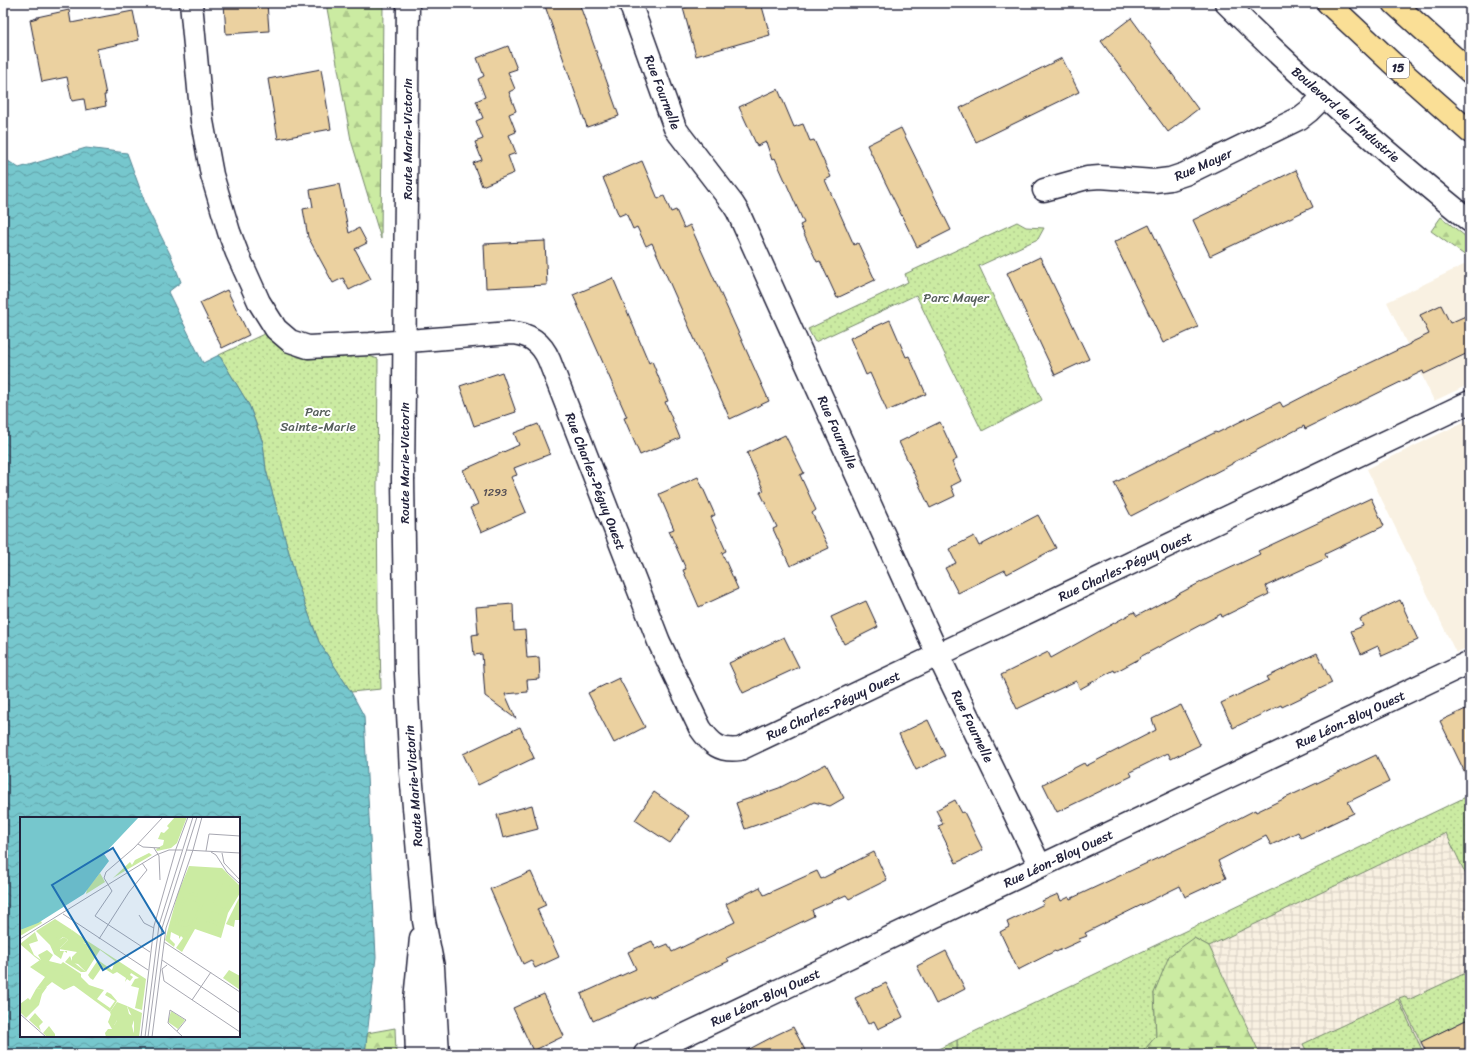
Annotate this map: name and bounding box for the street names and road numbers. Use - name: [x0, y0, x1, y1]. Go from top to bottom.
- street label: Rue Fournelle: [638, 52, 687, 133]
- road number: 15: [1387, 58, 1409, 78]
- street label: Boulevard de l'Industrie: [1286, 61, 1405, 168]
- street label: Route Marie-Victorin: [396, 78, 419, 200]
- street label: Rue Mayer: [1171, 141, 1236, 187]
- street label: Rue Fournelle: [811, 392, 864, 473]
- street label: Route Marie-Victorin: [393, 402, 416, 524]
- street label: Rue Charles-Péguy Ouest: [559, 409, 633, 554]
- street label: Rue Charles-Péguy Ouest: [1054, 525, 1197, 608]
- street label: Rue Charles-Péguy Ouest: [762, 664, 905, 747]
- street label: Rue Léon-Bloy Ouest: [1291, 684, 1409, 755]
- street label: Rue Fournelle: [945, 686, 1000, 766]
- street label: Route Marie-Victorin: [398, 724, 429, 847]
- street label: Rue Léon-Bloy Ouest: [999, 823, 1117, 894]
- street label: Rue Léon-Bloy Ouest: [706, 962, 824, 1033]

